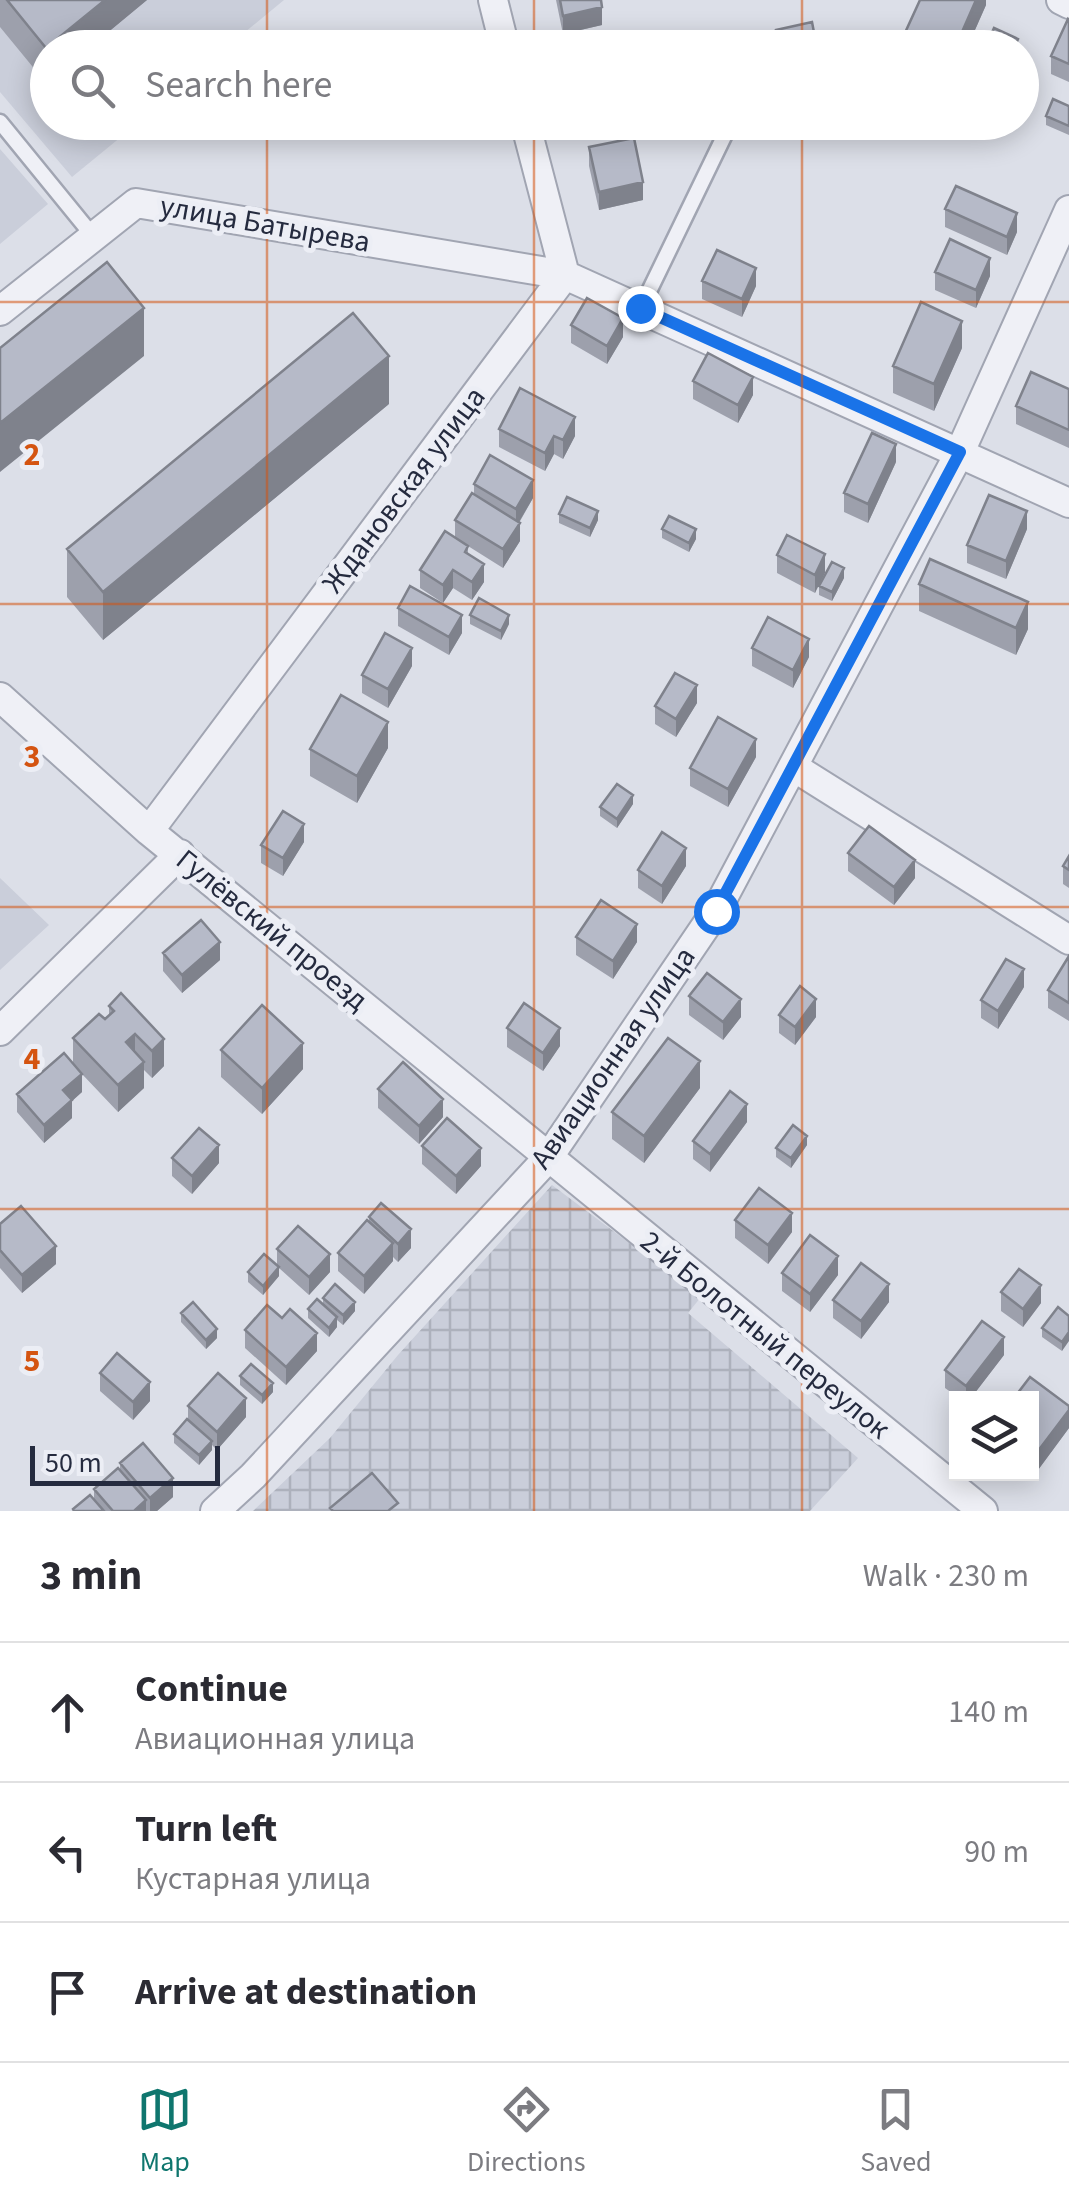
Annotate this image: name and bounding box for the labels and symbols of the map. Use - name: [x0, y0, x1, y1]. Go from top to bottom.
- street label: улица Батырева: [157, 184, 373, 264]
- route end: [618, 286, 664, 332]
- street label: Ждановская улица: [312, 378, 496, 602]
- text: 2: [24, 432, 40, 478]
- text: 3: [24, 734, 40, 780]
- street label: Гулёвский проезд: [167, 839, 377, 1021]
- route start: [694, 889, 740, 935]
- street label: Авиационная улица: [520, 938, 706, 1178]
- text: 4: [24, 1036, 41, 1082]
- street label: 2-й Болотный переулок: [631, 1221, 899, 1449]
- text: 5: [24, 1338, 40, 1384]
- scale bar: [30, 1441, 220, 1486]

